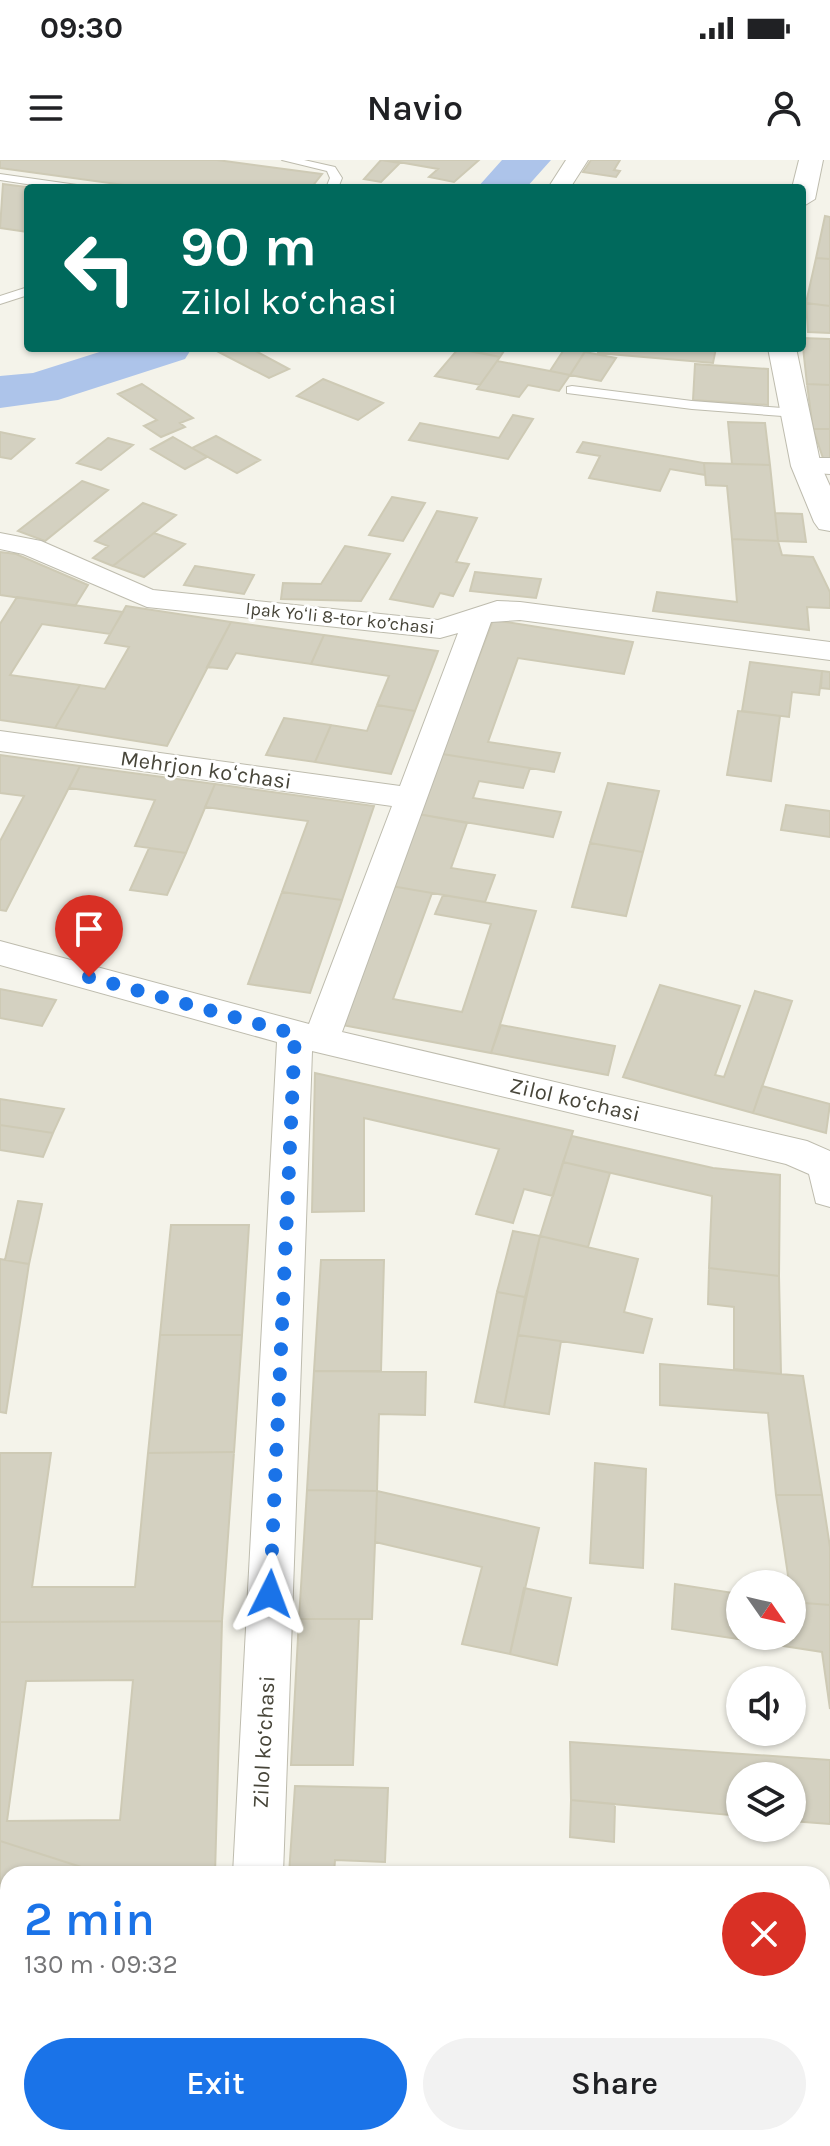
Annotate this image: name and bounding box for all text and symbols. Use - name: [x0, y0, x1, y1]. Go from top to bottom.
- text: 09:30: [40, 10, 123, 46]
- icon: menu: [24, 86, 68, 130]
- icon: person: [762, 86, 806, 130]
- text: Navio: [367, 87, 463, 129]
- text: 90 m: [180, 214, 317, 279]
- icon: left: [48, 216, 152, 320]
- text: Zilol ko‘chasi: [180, 281, 398, 323]
- street label: Ipak Yoʻli 8-tor koʼchasi: [244, 597, 436, 639]
- street label: Mehrjon koʻchasi: [119, 745, 293, 795]
- pin: [55, 895, 123, 977]
- icon: arrive: [67, 907, 111, 951]
- street label: Zilol ko‘chasi: [507, 1072, 643, 1128]
- position arrow: [228, 1552, 312, 1636]
- north arrow: [726, 1570, 806, 1650]
- map controls: [726, 1570, 806, 1842]
- button: sound: [726, 1666, 806, 1746]
- street label: Zilol ko‘chasi: [248, 1675, 280, 1809]
- button: layers: [726, 1762, 806, 1842]
- text: 2 min: [24, 1891, 155, 1947]
- button: close: [722, 1892, 806, 1976]
- text: 130 m · 09:32: [24, 1949, 178, 1980]
- button: Exit: [24, 2038, 407, 2130]
- button: Share: [423, 2038, 806, 2130]

